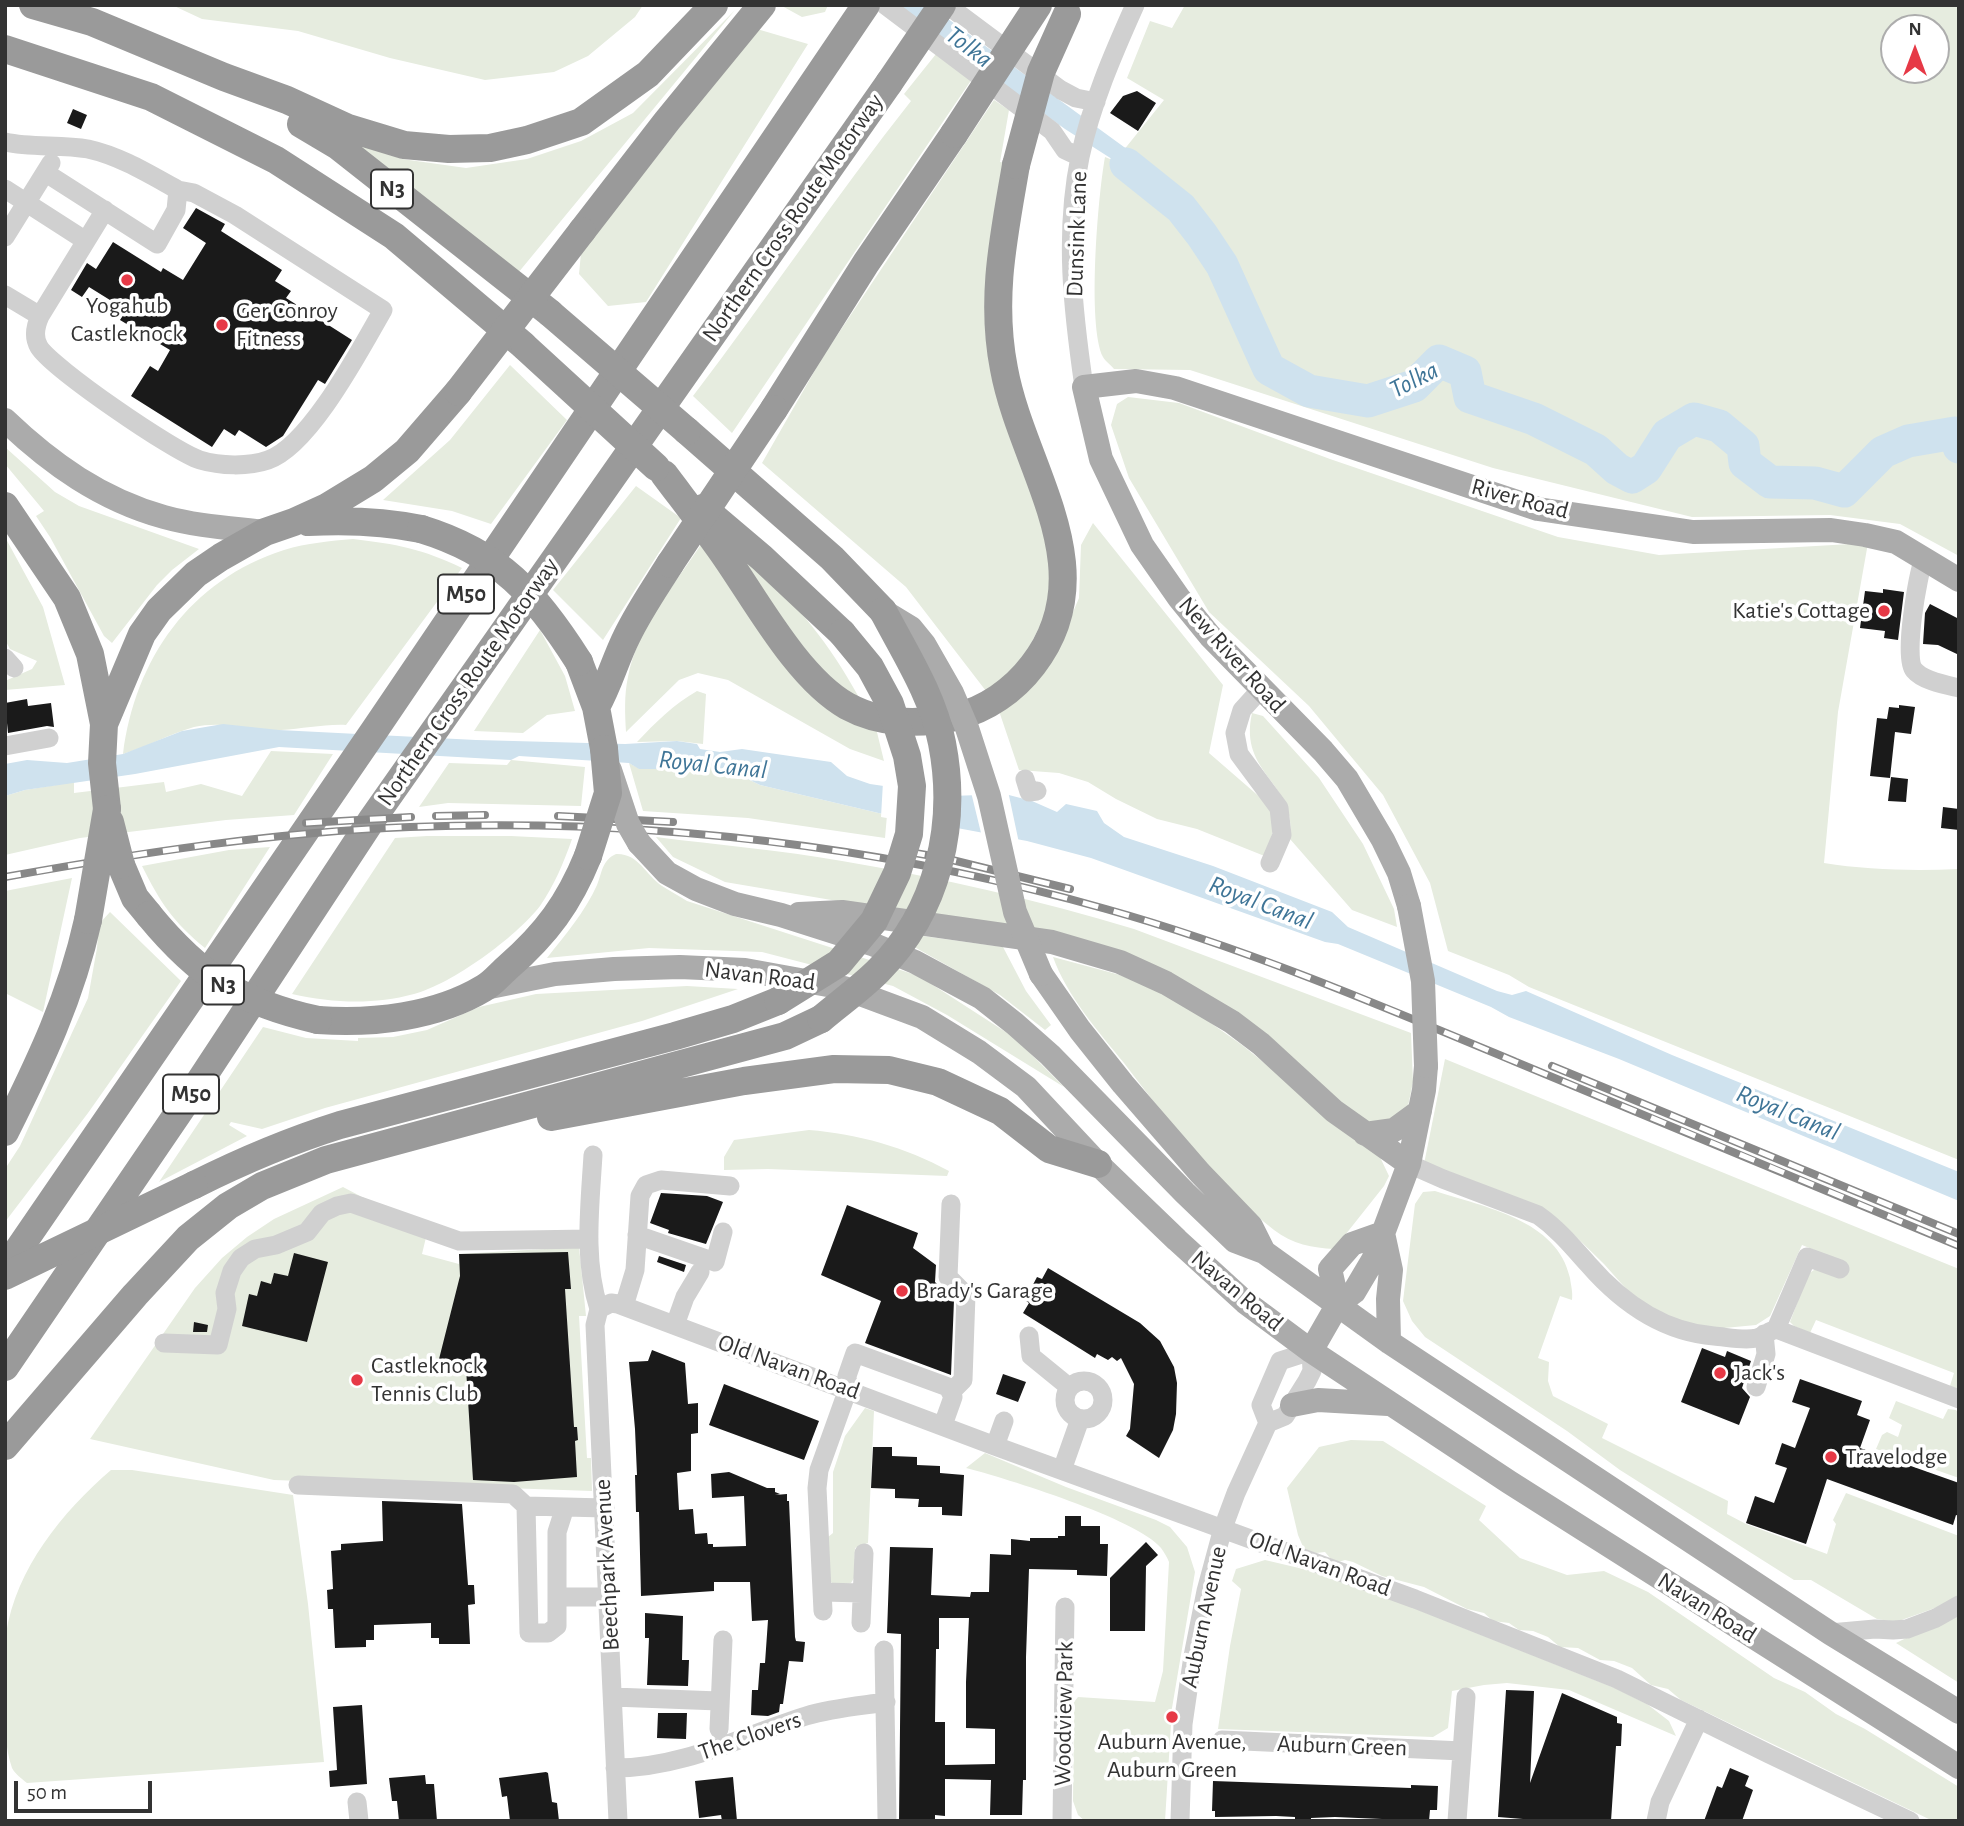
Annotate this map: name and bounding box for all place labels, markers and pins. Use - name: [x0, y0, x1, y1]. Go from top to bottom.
- marker: Yogahub Castleknock: [119, 272, 135, 288]
- place label: Yogahub Castleknock: [71, 292, 183, 348]
- place label: Ger Conroy Fitness: [236, 297, 338, 353]
- marker: Ger Conroy Fitness: [214, 317, 230, 333]
- place label: Katie's Cottage: [1732, 597, 1870, 625]
- marker: Katie's Cottage: [1876, 603, 1892, 619]
- place label: Brady's Garage: [916, 1277, 1053, 1305]
- marker: Brady's Garage: [894, 1283, 910, 1299]
- place label: Castleknock Tennis Club: [371, 1352, 483, 1408]
- place label: Jack's: [1734, 1359, 1785, 1387]
- marker: Jack's: [1712, 1365, 1728, 1381]
- marker: Castleknock Tennis Club: [349, 1372, 365, 1388]
- place label: Travelodge: [1845, 1443, 1947, 1471]
- marker: Travelodge: [1823, 1449, 1839, 1465]
- marker: Auburn Avenue, Auburn Green: [1164, 1709, 1180, 1725]
- place label: Auburn Avenue, Auburn Green: [1098, 1728, 1246, 1784]

